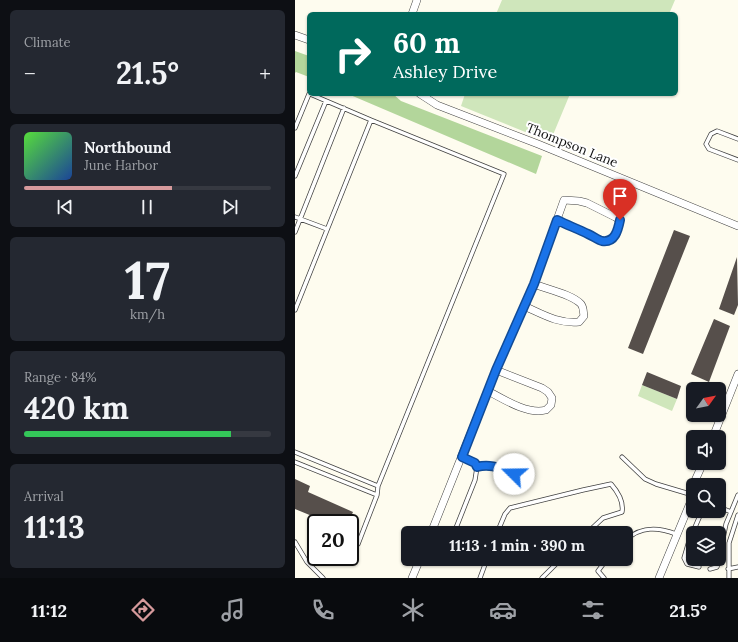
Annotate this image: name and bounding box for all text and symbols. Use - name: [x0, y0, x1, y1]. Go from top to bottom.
- text: 60 m: [393, 25, 460, 61]
- icon: right: [327, 28, 379, 80]
- text: Climate: [24, 34, 71, 51]
- text: 21.5°: [116, 54, 179, 92]
- text: −: [24, 59, 36, 87]
- text: +: [259, 59, 271, 87]
- text: Ashley Drive: [393, 60, 497, 83]
- street label: Thompson Lane: [524, 119, 620, 171]
- text: Northbound: [84, 138, 171, 157]
- text: June Harbor: [84, 157, 158, 174]
- pin: [603, 179, 637, 220]
- icon: arrive: [609, 185, 631, 207]
- icon: previous: [54, 196, 76, 218]
- icon: pause: [136, 196, 158, 218]
- icon: next: [219, 196, 241, 218]
- text: 17: [125, 247, 170, 313]
- text: km/h: [130, 306, 165, 323]
- text: Range · 84%: [24, 369, 97, 386]
- north arrow: [686, 382, 726, 422]
- map controls: [686, 382, 726, 566]
- text: 420 km: [24, 389, 129, 427]
- button: sound: [686, 430, 726, 470]
- position arrow: [493, 453, 535, 495]
- button: search: [686, 478, 726, 518]
- text: Arrival: [24, 488, 64, 505]
- text: 11:13: [24, 508, 85, 546]
- speed limit sign: 20: [307, 514, 359, 566]
- button: layers: [686, 526, 726, 566]
- text: 11:13 · 1 min · 390 m: [449, 536, 585, 555]
- icon: directions: [129, 596, 157, 624]
- icon: music: [219, 596, 247, 624]
- icon: phone: [309, 596, 337, 624]
- icon: climate: [399, 596, 427, 624]
- icon: car: [489, 596, 517, 624]
- icon: filters: [579, 596, 607, 624]
- text: 11:12: [31, 599, 67, 622]
- text: 21.5°: [669, 599, 707, 622]

